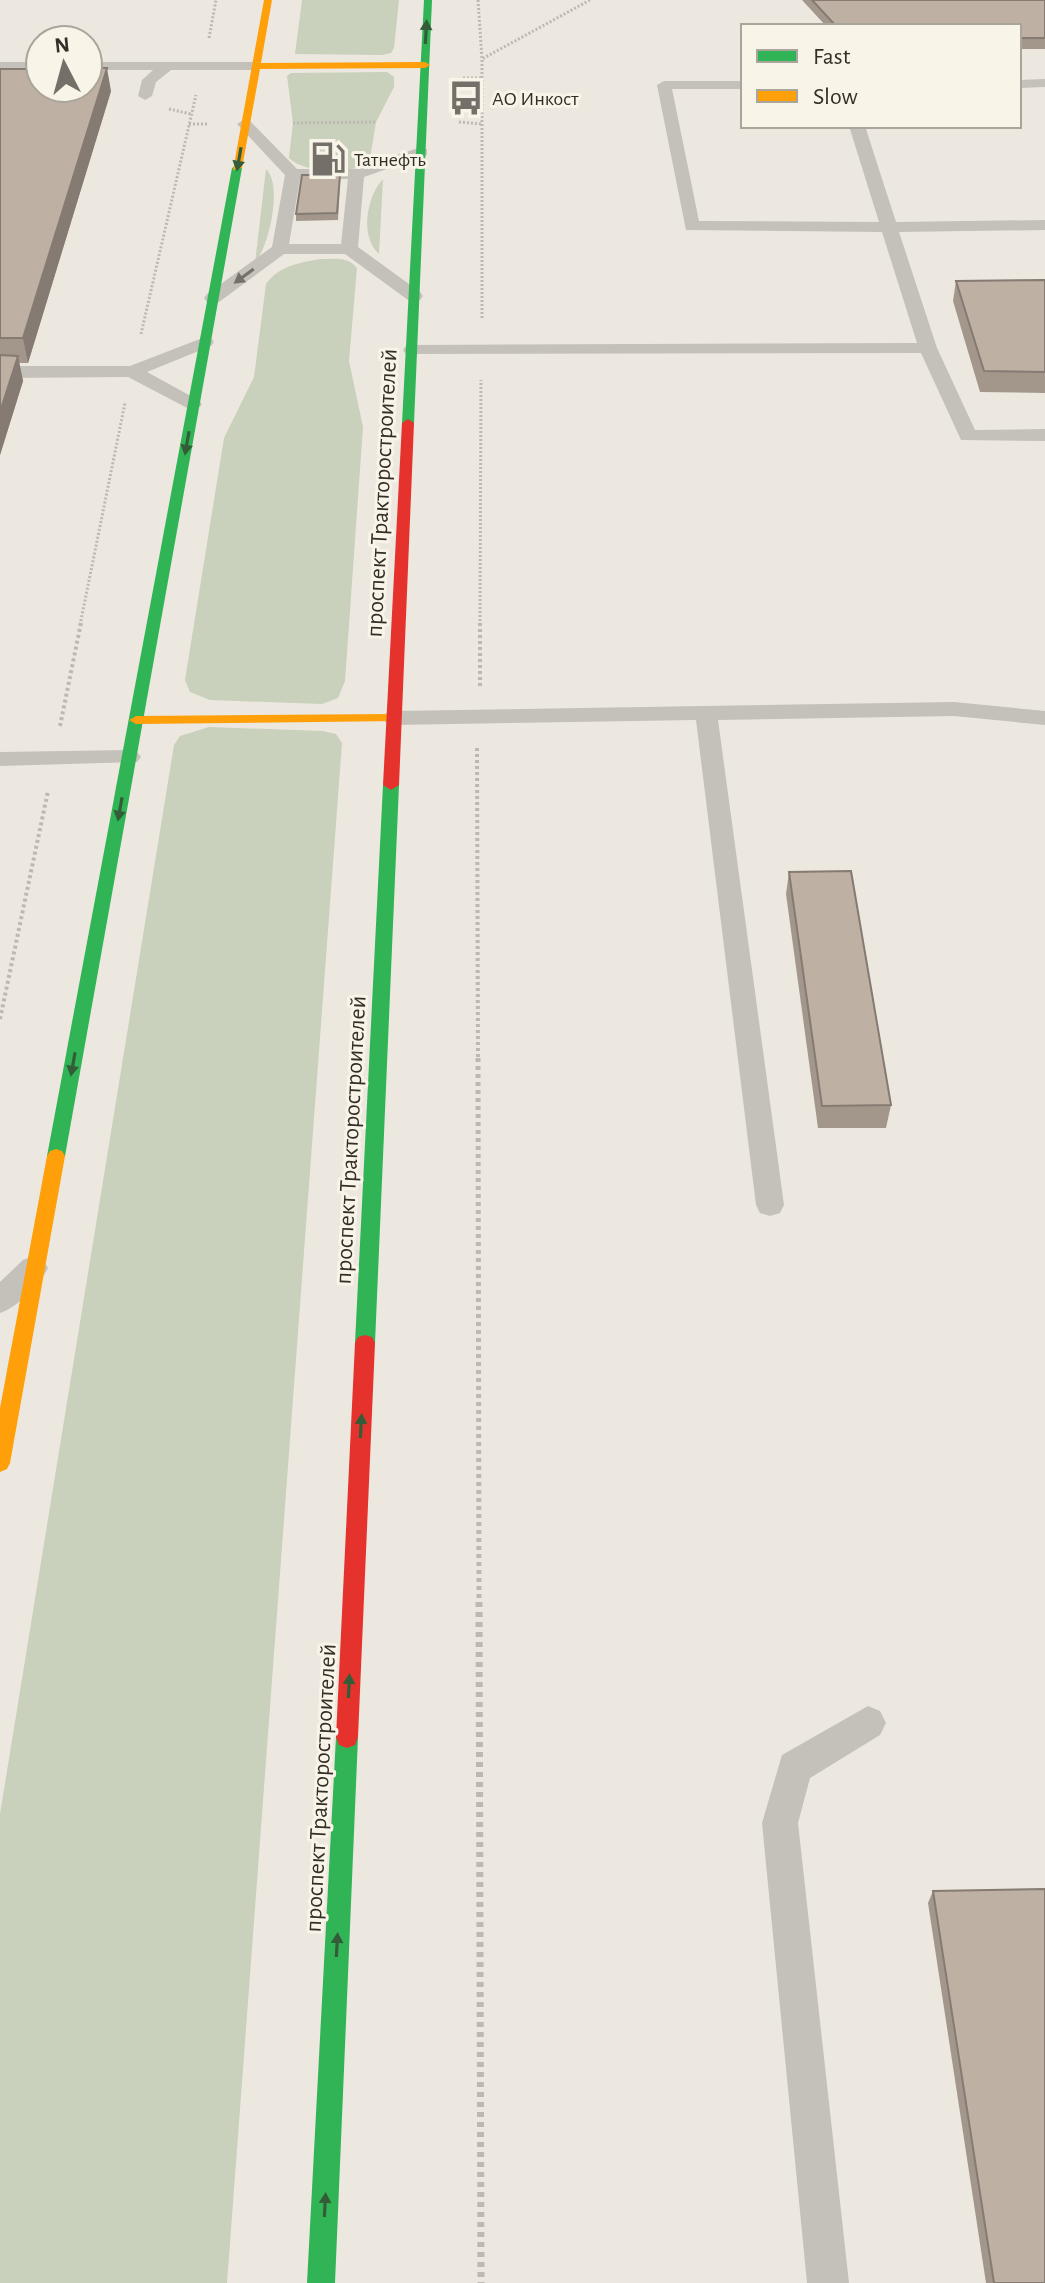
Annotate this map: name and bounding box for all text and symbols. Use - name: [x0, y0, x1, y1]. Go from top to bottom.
- one-way arrow: [420, 19, 433, 44]
- north arrow: [24, 24, 104, 104]
- legend: [741, 24, 1021, 128]
- text: N: [53, 33, 71, 57]
- text: Fast: [813, 45, 851, 69]
- bus stop icon: АО Инкост: [447, 79, 485, 117]
- text: Slow: [813, 85, 858, 109]
- place label: АО Инкост: [492, 89, 579, 109]
- fuel station icon: Татнефть: [309, 140, 347, 178]
- one-way arrow: [232, 147, 244, 172]
- place label: Татнефть: [354, 150, 426, 170]
- one-way arrow: [233, 267, 254, 283]
- street label: проспект Тракторостроителей: [362, 348, 402, 638]
- one-way arrow: [180, 430, 192, 455]
- one-way arrow: [113, 796, 125, 821]
- street label: проспект Тракторостроителей: [331, 995, 371, 1285]
- one-way arrow: [66, 1052, 78, 1077]
- one-way arrow: [355, 1413, 368, 1438]
- street label: проспект Тракторостроителей: [301, 1643, 341, 1933]
- one-way arrow: [343, 1673, 356, 1698]
- one-way arrow: [330, 1932, 343, 1957]
- one-way arrow: [318, 2192, 331, 2217]

